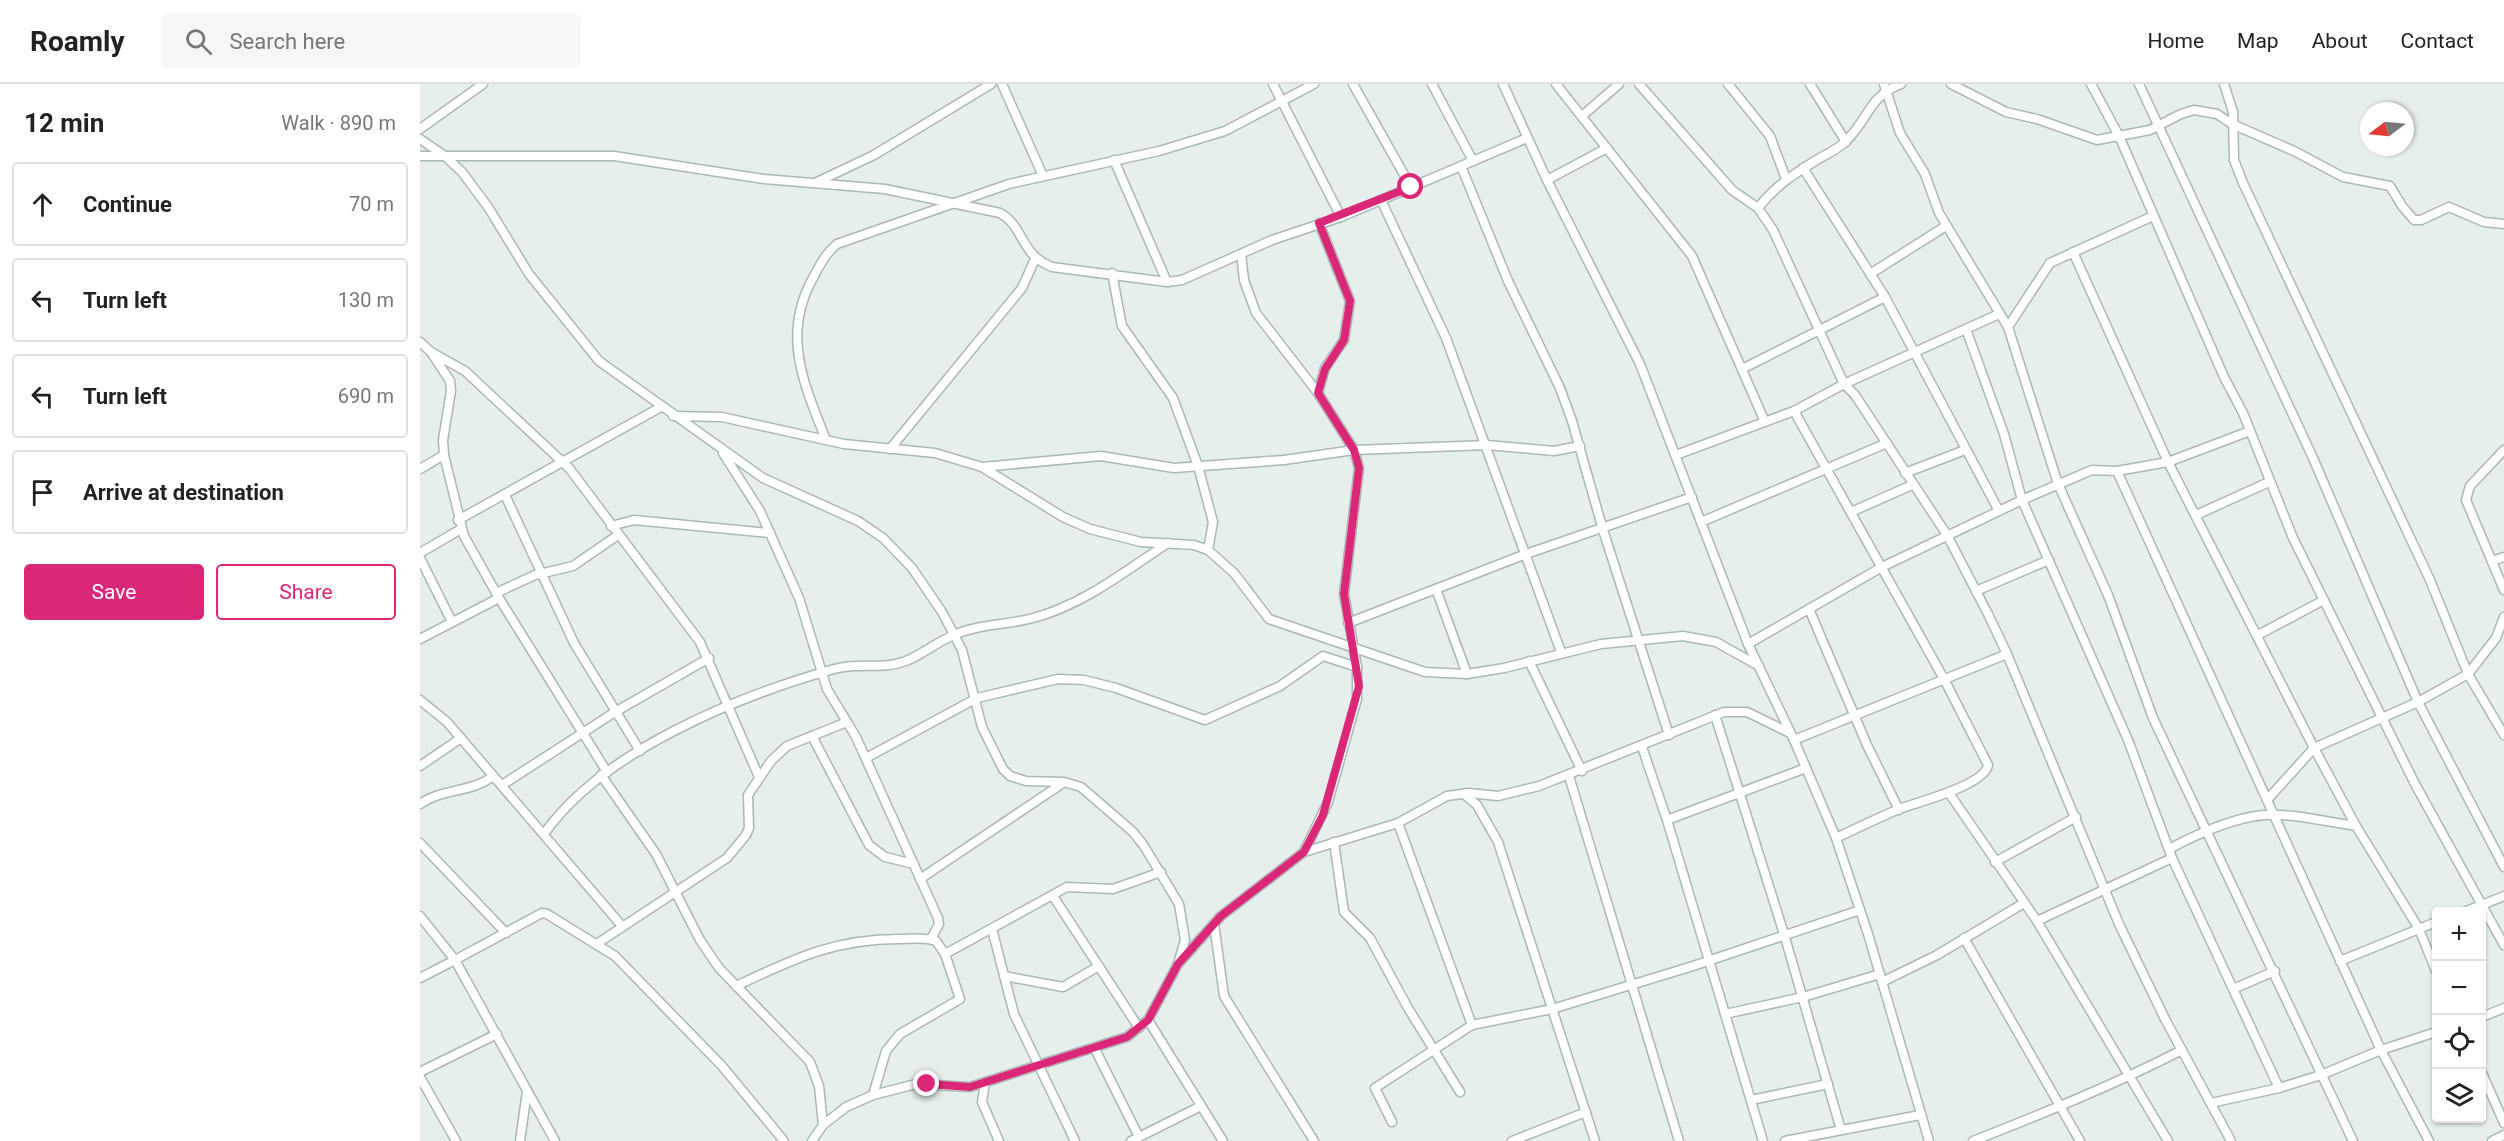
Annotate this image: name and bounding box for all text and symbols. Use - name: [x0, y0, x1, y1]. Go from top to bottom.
- search box: [161, 14, 581, 68]
- text: Roamly: [30, 25, 125, 58]
- icon: search: [182, 25, 215, 58]
- text: Search here: [230, 29, 345, 54]
- text: Home: [2148, 29, 2204, 53]
- text: Map: [2237, 29, 2279, 53]
- text: About: [2312, 29, 2368, 53]
- text: Contact: [2401, 29, 2474, 53]
- north arrow: [2360, 102, 2414, 156]
- text: 12 min: [24, 108, 104, 138]
- text: Walk · 890 m: [281, 111, 396, 135]
- route start: [1397, 173, 1423, 199]
- icon: ahead: [26, 188, 59, 221]
- text: Continue: [83, 192, 172, 217]
- text: 70 m: [349, 192, 394, 216]
- icon: left: [26, 284, 59, 317]
- text: Turn left: [83, 288, 167, 313]
- text: 130 m: [338, 288, 394, 312]
- icon: left: [26, 380, 59, 413]
- text: Turn left: [83, 384, 167, 409]
- text: 690 m: [338, 384, 394, 408]
- icon: arrive: [26, 476, 59, 509]
- text: Arrive at destination: [83, 480, 284, 505]
- button: Save: [24, 564, 204, 620]
- button: Share: [216, 564, 396, 620]
- map controls: [2432, 907, 2486, 1123]
- button: +: [2432, 907, 2486, 961]
- button: −: [2432, 961, 2486, 1015]
- button: locate: [2432, 1015, 2486, 1069]
- button: layers: [2432, 1069, 2486, 1123]
- route end: [913, 1070, 939, 1096]

